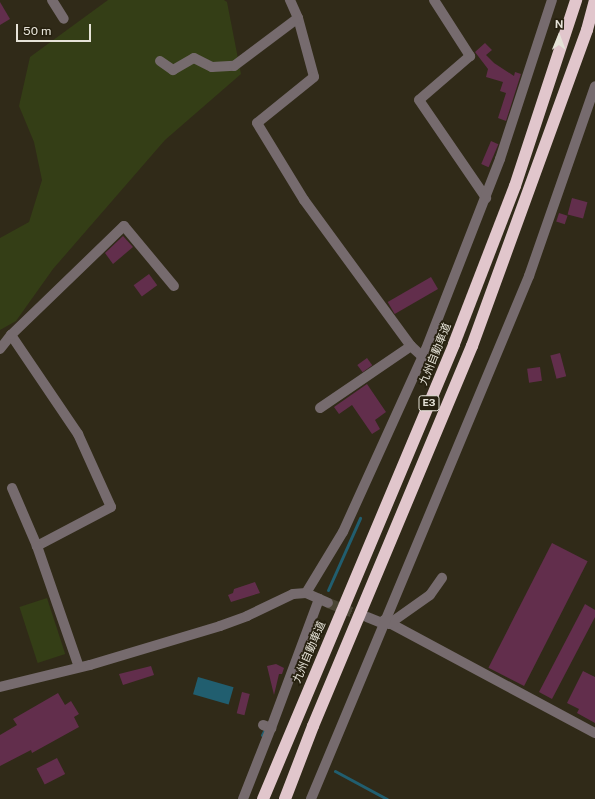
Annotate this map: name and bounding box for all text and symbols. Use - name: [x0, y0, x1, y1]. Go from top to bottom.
- scale bar: [18, 16, 93, 42]
- north arrow: [539, 16, 579, 56]
- text: N: [555, 18, 564, 30]
- text: 50 m: [23, 24, 51, 38]
- street label: 九州自動車道: [417, 321, 453, 387]
- road number: E3: [418, 395, 440, 411]
- street label: 九州自動車道: [290, 619, 328, 685]

